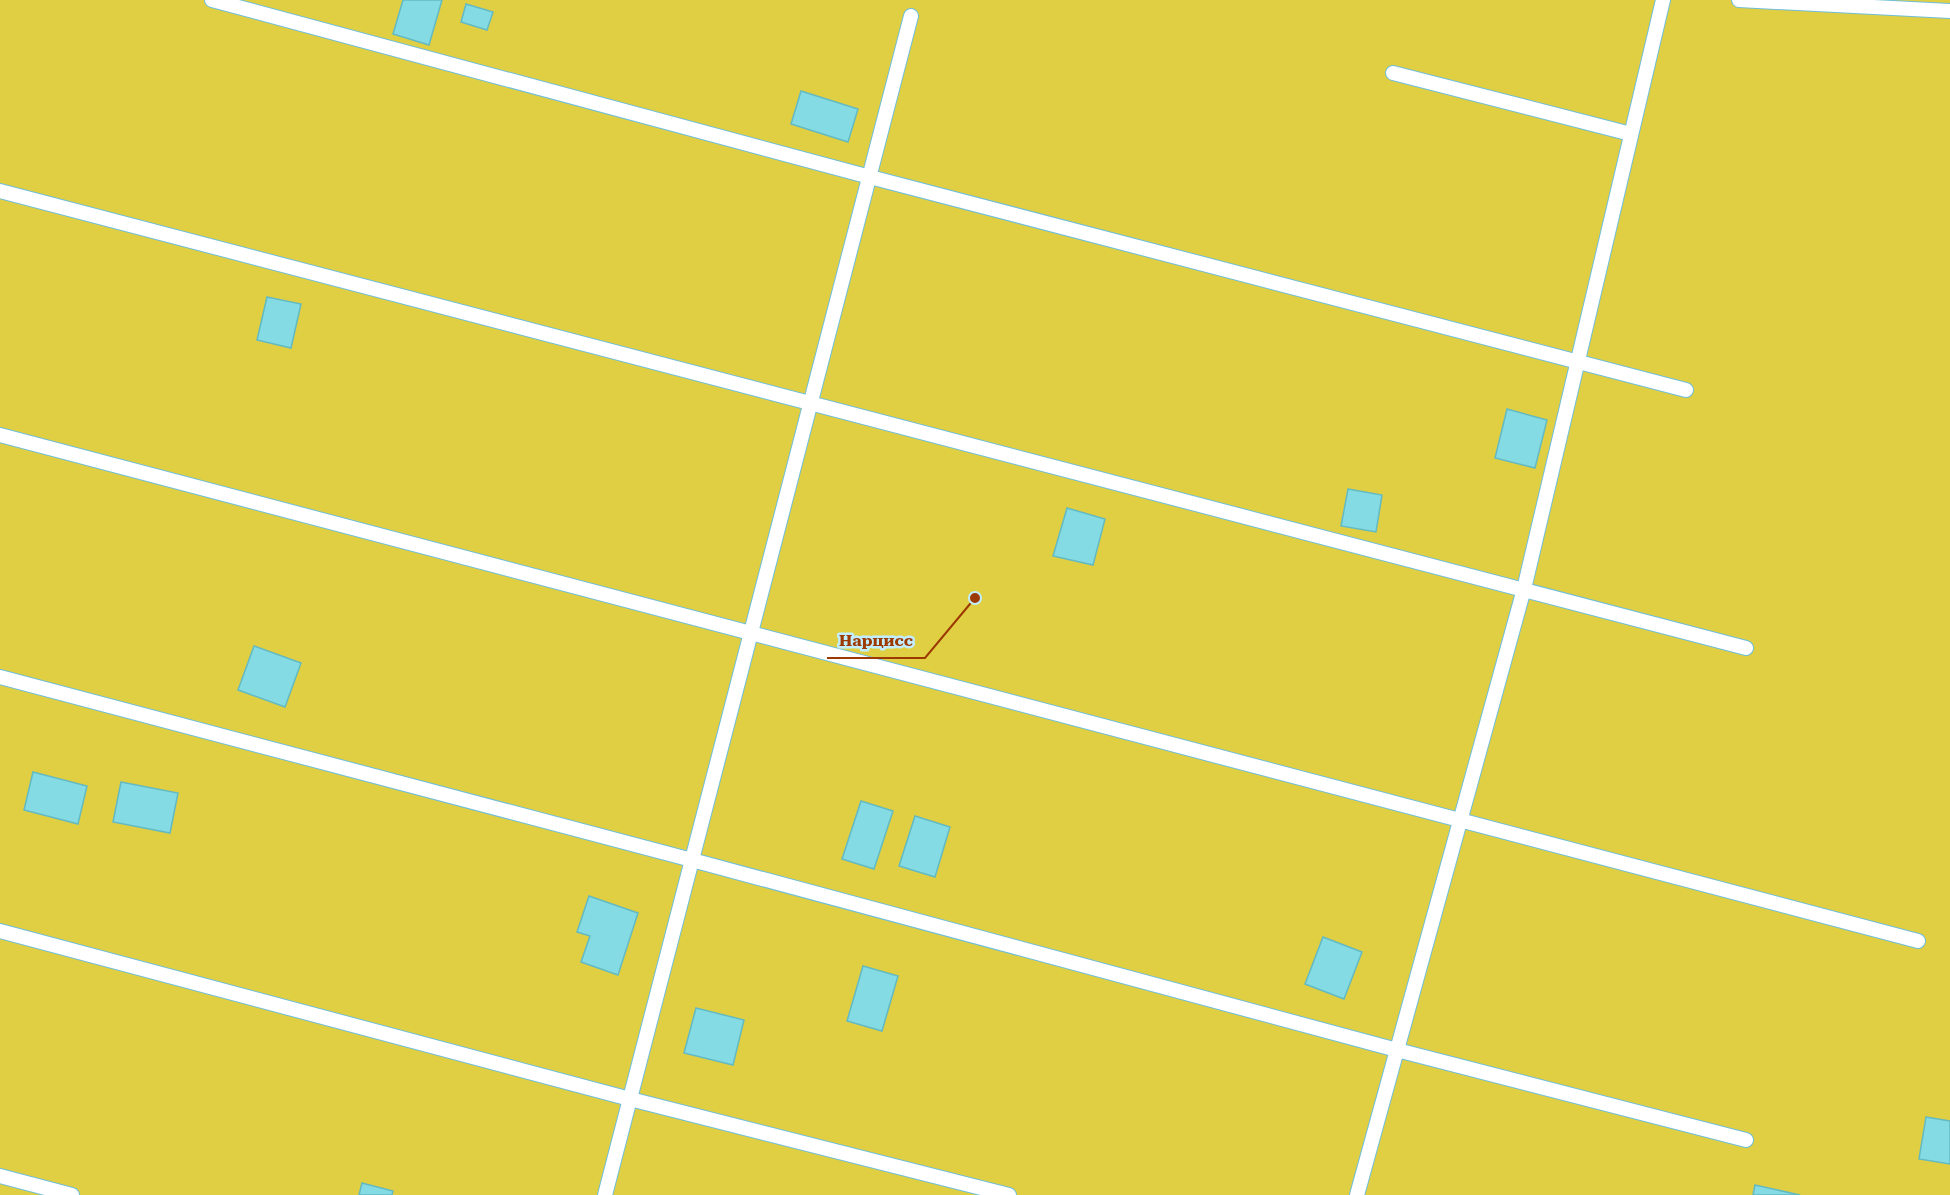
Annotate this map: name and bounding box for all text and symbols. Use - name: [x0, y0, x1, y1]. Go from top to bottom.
- callout: Нарцисс: [827, 624, 925, 658]
- text: Нарцисс: [839, 631, 913, 650]

